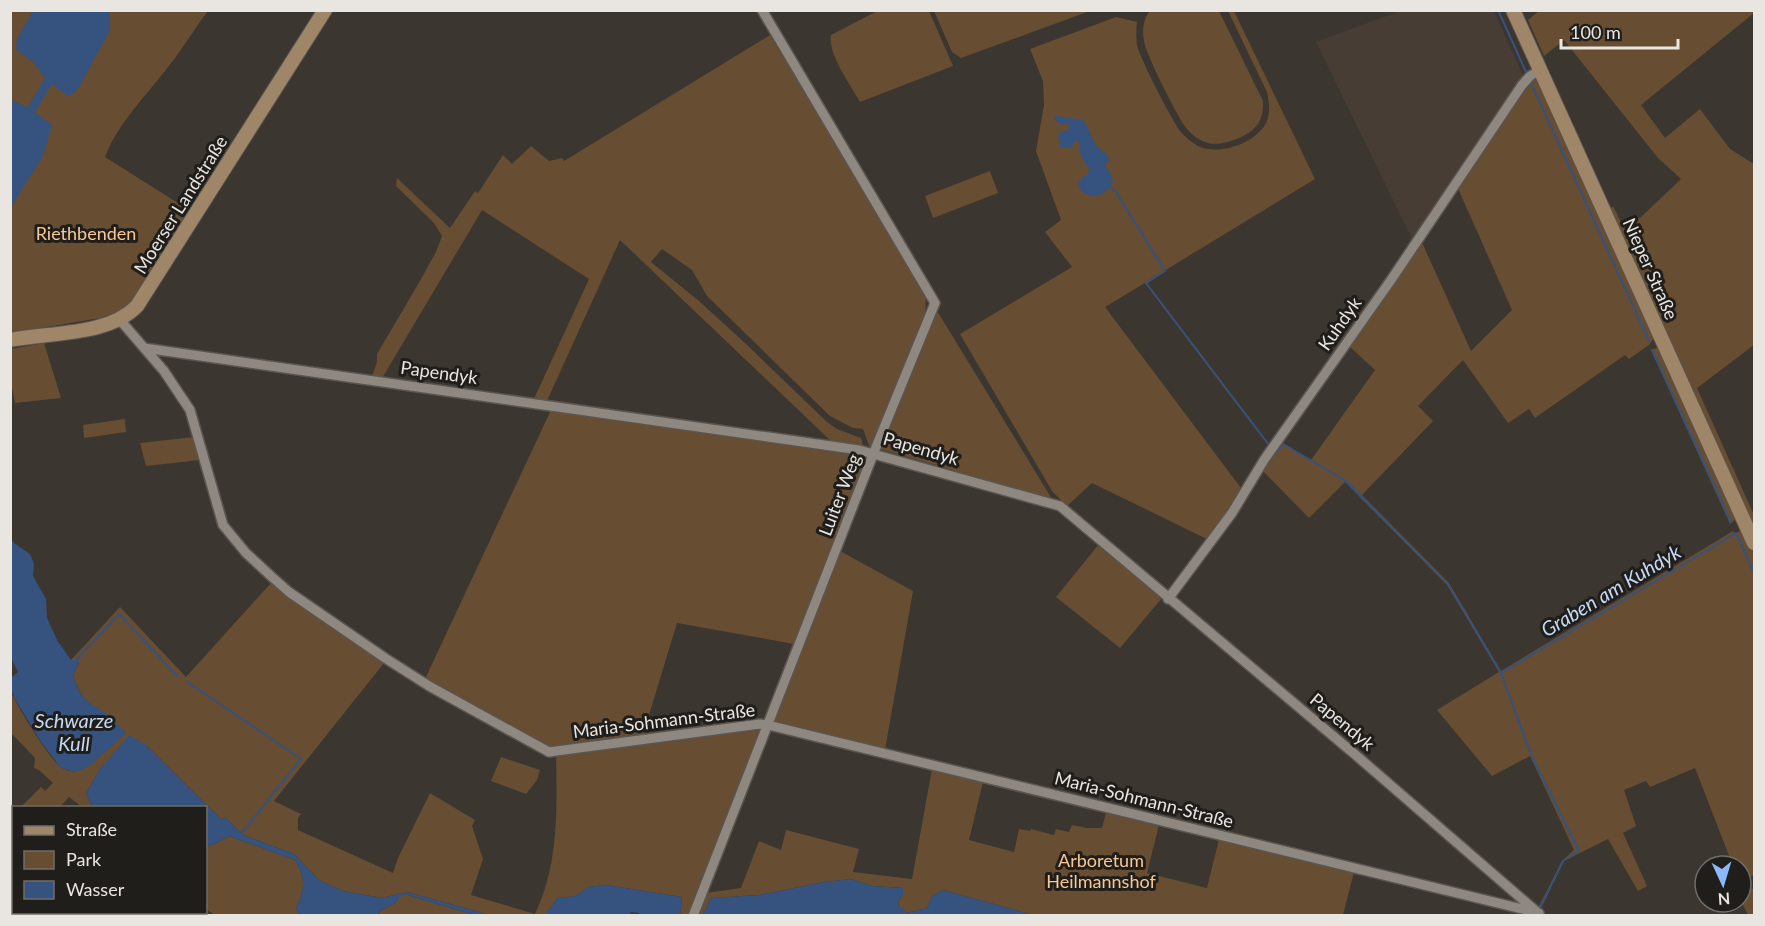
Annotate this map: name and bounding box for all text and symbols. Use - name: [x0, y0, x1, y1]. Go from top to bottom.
- scale bar: [1561, 12, 1678, 50]
- text: 100 m: [1570, 21, 1621, 43]
- street label: Moerser Landstraße: [129, 131, 232, 278]
- street label: Nieper Straße: [1619, 214, 1683, 323]
- park label: Riethbenden: [36, 222, 136, 244]
- street label: Kuhdyk: [1313, 292, 1366, 354]
- street label: Papendyk: [399, 356, 480, 388]
- street label: Papendyk: [881, 427, 962, 470]
- street label: Luiter Weg: [813, 451, 865, 539]
- water label: Graben am Kuhdyk: [1536, 539, 1685, 641]
- street label: Papendyk: [1306, 688, 1380, 755]
- street label: Maria-Sohmann-Straße: [571, 698, 756, 742]
- water label: Schwarze Kull: [35, 708, 113, 755]
- street label: Maria-Sohmann-Straße: [1053, 766, 1236, 832]
- legend: [12, 806, 207, 914]
- text: Straße: [66, 818, 117, 840]
- text: Park: [66, 848, 102, 870]
- park label: Arboretum Heilmannshof: [1046, 849, 1156, 892]
- north arrow: [1693, 854, 1753, 914]
- text: Wasser: [66, 878, 125, 900]
- text: N: [1717, 890, 1731, 909]

